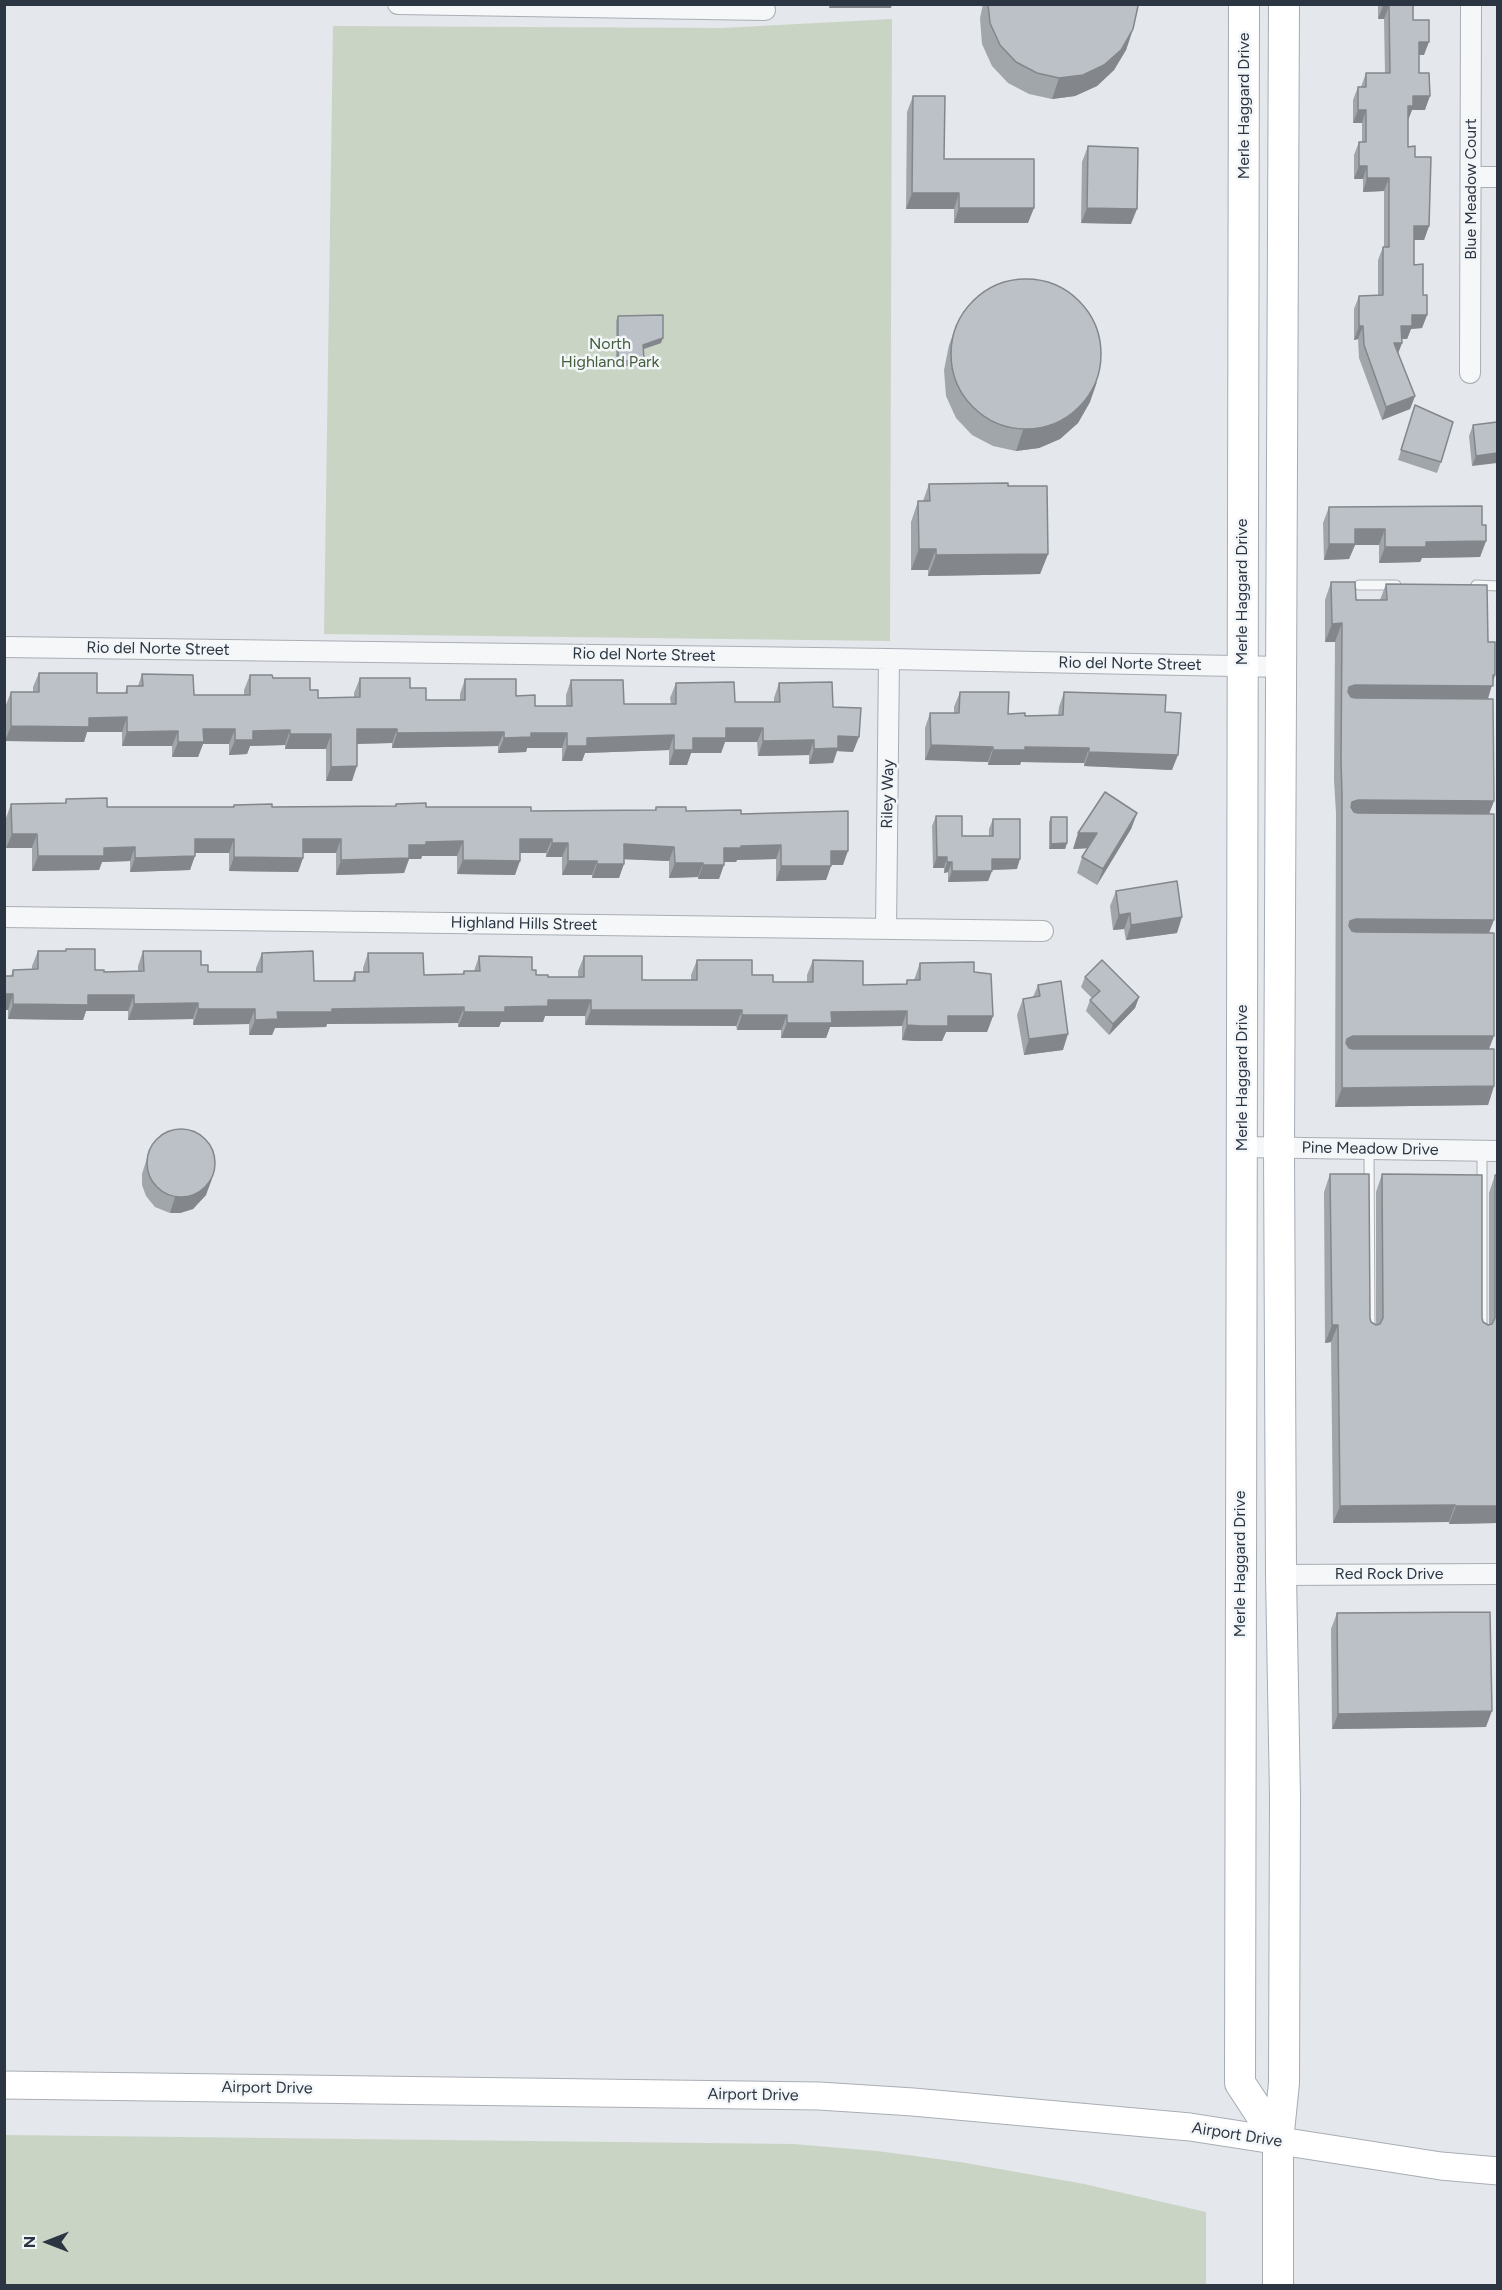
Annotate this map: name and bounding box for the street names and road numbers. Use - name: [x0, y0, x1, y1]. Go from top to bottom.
- street label: Merle Haggard Drive: [1234, 33, 1254, 179]
- street label: Blue Meadow Court: [1461, 118, 1481, 260]
- street label: Merle Haggard Drive: [1232, 519, 1252, 665]
- street label: Rio del Norte Street: [86, 638, 230, 660]
- street label: Rio del Norte Street: [572, 644, 716, 666]
- street label: Rio del Norte Street: [1058, 653, 1202, 675]
- street label: Riley Way: [878, 759, 898, 829]
- street label: Highland Hills Street: [450, 913, 598, 935]
- street label: Merle Haggard Drive: [1232, 1005, 1252, 1151]
- street label: Pine Meadow Drive: [1301, 1138, 1439, 1160]
- street label: Merle Haggard Drive: [1230, 1491, 1250, 1637]
- street label: Red Rock Drive: [1335, 1564, 1443, 1584]
- street label: Airport Drive: [221, 2078, 313, 2098]
- street label: Airport Drive: [707, 2085, 799, 2105]
- street label: Airport Drive: [1191, 2118, 1283, 2152]

